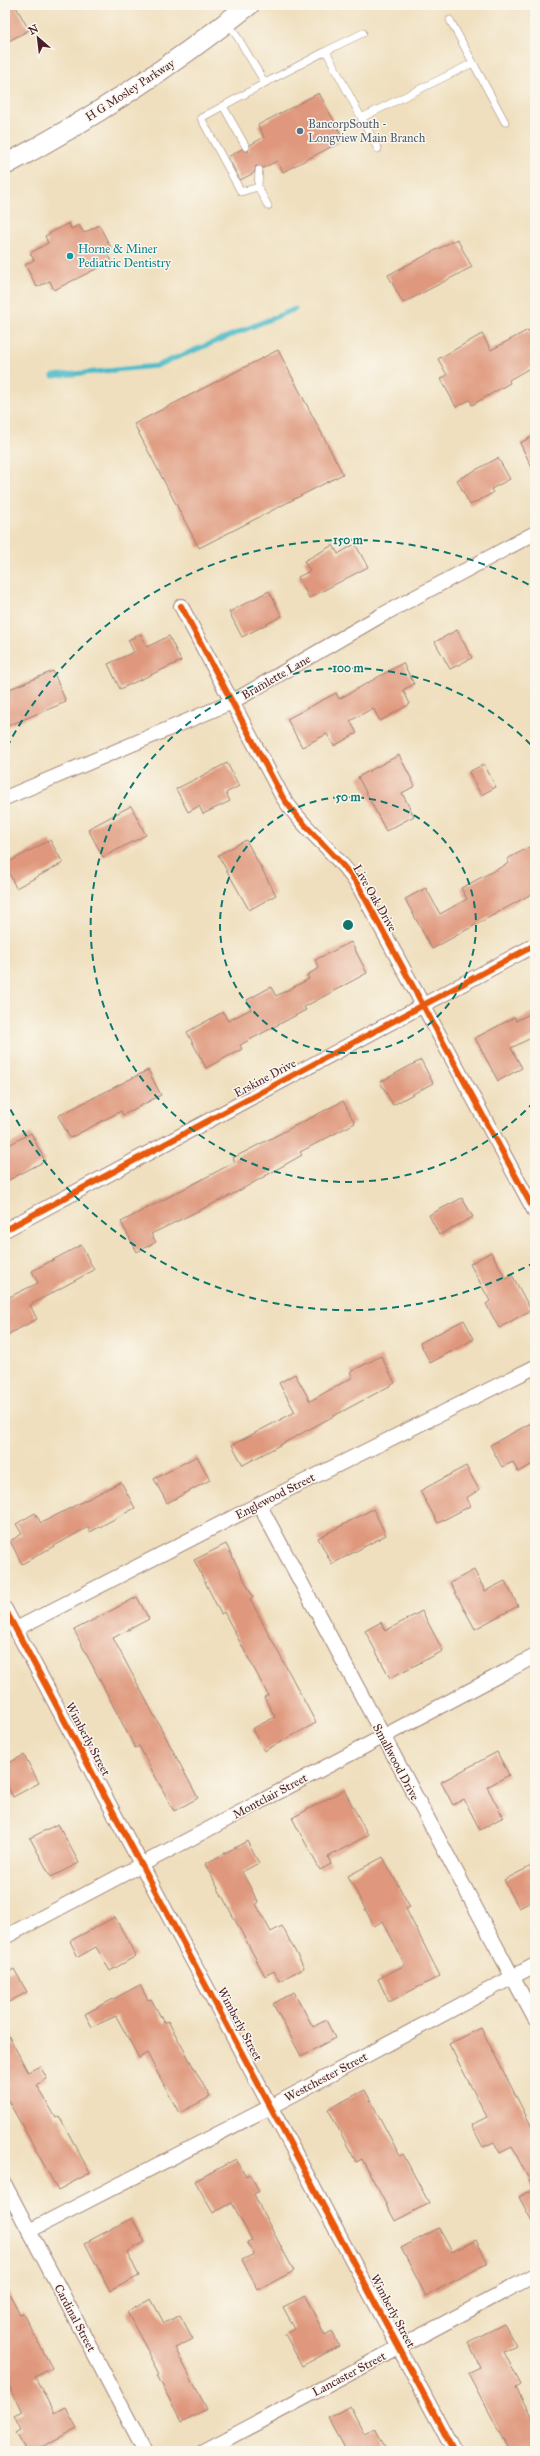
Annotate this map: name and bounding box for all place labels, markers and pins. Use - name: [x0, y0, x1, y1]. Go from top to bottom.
- place label: BancorpSouth - Longview Main Branch: [308, 117, 426, 146]
- marker: BancorpSouth - Longview Main Branch: [295, 126, 305, 136]
- place label: Horne & Miner Pediatric Dentistry: [78, 242, 171, 270]
- marker: Horne & Miner Pediatric Dentistry: [65, 251, 75, 261]
- centre of rings: [341, 918, 355, 932]

